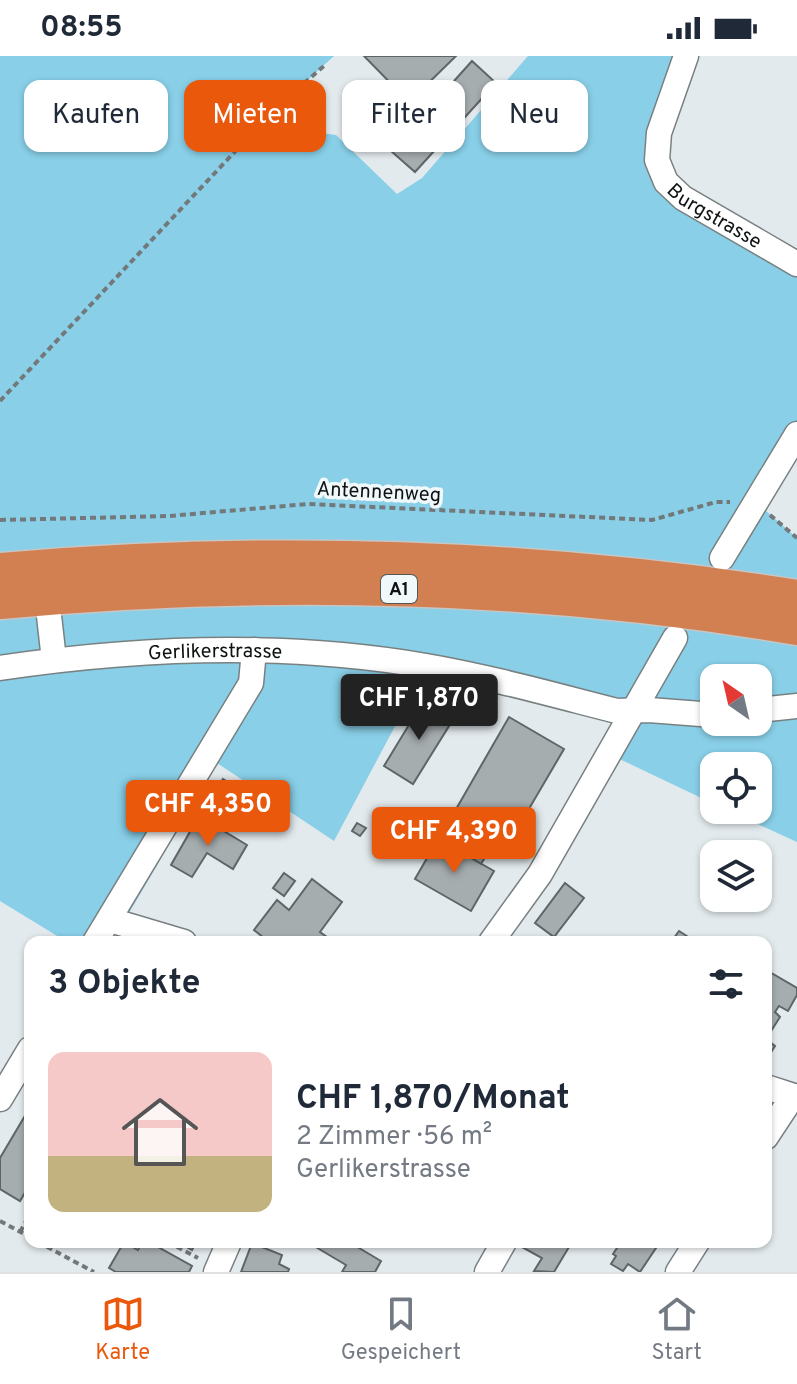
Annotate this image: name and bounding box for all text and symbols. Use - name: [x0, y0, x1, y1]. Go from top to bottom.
- text: 08:55: [40, 10, 123, 47]
- chip: Kaufen: [24, 80, 168, 152]
- chip: Mieten: [184, 80, 326, 152]
- chip: Filter: [342, 80, 465, 152]
- chip: Neu: [481, 80, 588, 152]
- street label: Burgstrasse: [660, 178, 766, 256]
- street label: Antennenweg: [316, 477, 442, 509]
- road number: A1: [381, 575, 417, 603]
- street label: Gerlikerstrasse: [147, 639, 283, 667]
- north arrow: [700, 664, 772, 736]
- map controls: [700, 664, 772, 912]
- pin: CHF 1,870: [327, 674, 511, 742]
- text: CHF 1,870: [359, 683, 479, 716]
- button: locate: [700, 752, 772, 824]
- pin: CHF 4,350: [116, 780, 300, 848]
- text: CHF 4,350: [144, 789, 272, 822]
- pin: CHF 4,390: [362, 807, 546, 875]
- text: CHF 4,390: [390, 816, 518, 849]
- button: layers: [700, 840, 772, 912]
- icon: filters: [704, 962, 748, 1006]
- text: 3 Objekte: [48, 963, 200, 1006]
- text: CHF 1,870/Monat: [296, 1078, 570, 1121]
- icon: home: [112, 1084, 208, 1180]
- text: 2 Zimmer · 56 m²: [296, 1121, 492, 1154]
- text: Gerlikerstrasse: [296, 1154, 471, 1187]
- tab: Karte: [95, 1292, 150, 1367]
- tab: Gespeichert: [341, 1292, 461, 1367]
- tab: Start: [652, 1292, 702, 1367]

